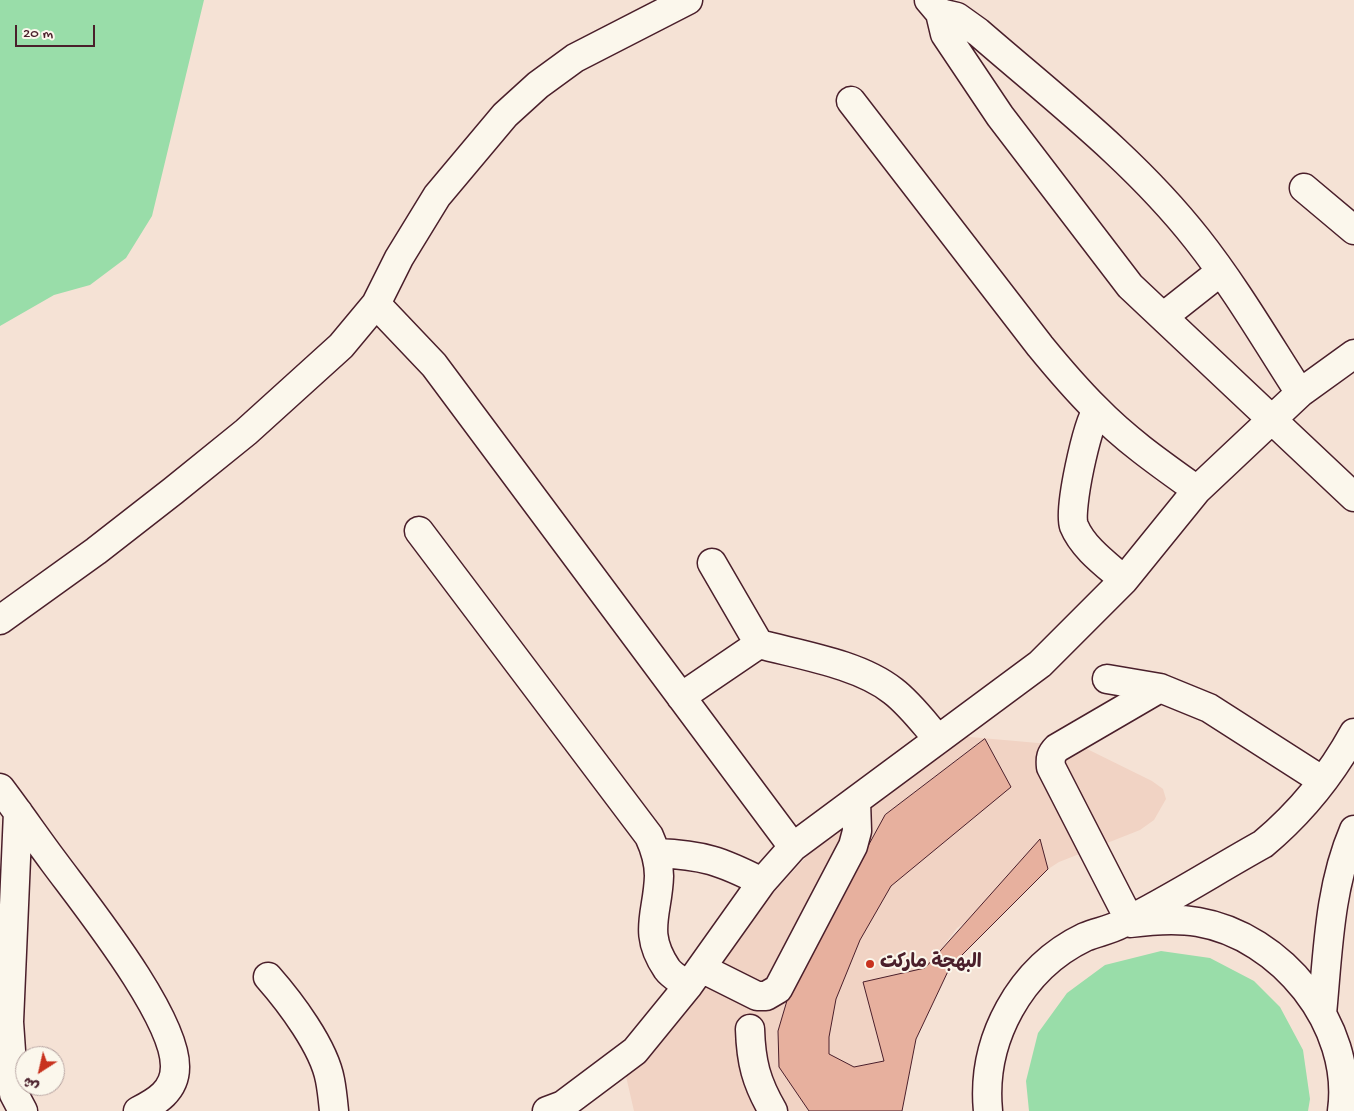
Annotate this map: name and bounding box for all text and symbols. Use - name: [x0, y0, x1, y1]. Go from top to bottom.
- scale bar: [18, 15, 98, 47]
- text: 20 m: [23, 25, 53, 43]
- place label: البهجة ماركت: [880, 953, 982, 975]
- marker: البهجة ماركت: [864, 958, 876, 970]
- north arrow: [15, 1046, 65, 1096]
- text: ش: [20, 1071, 43, 1094]

